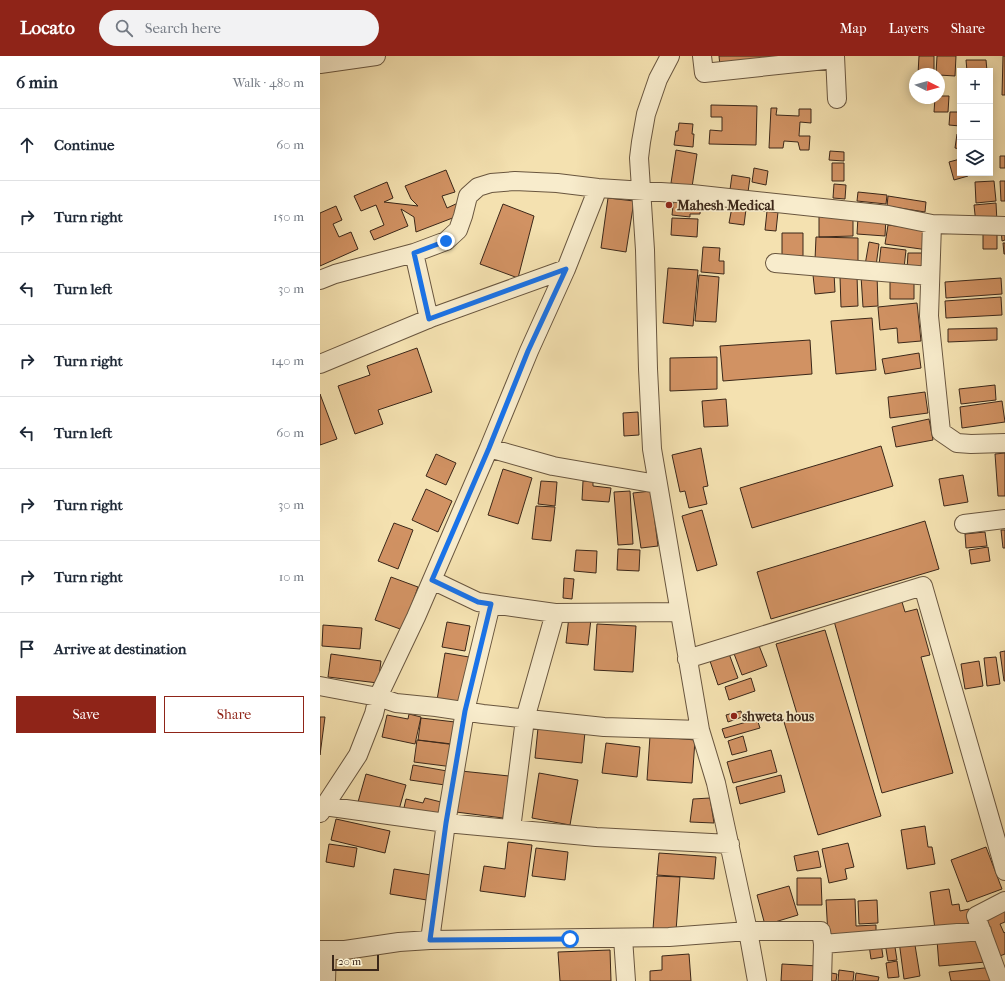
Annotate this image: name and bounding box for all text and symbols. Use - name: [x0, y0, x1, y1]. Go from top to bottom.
- search box: [99, 10, 379, 46]
- text: Locato: [20, 17, 75, 39]
- icon: search: [113, 17, 135, 39]
- text: Search here: [145, 19, 221, 37]
- text: Map: [840, 20, 867, 37]
- text: Layers: [889, 20, 929, 37]
- text: Share: [951, 20, 985, 37]
- north arrow: [909, 68, 945, 104]
- map controls: [957, 68, 993, 176]
- button: +: [957, 68, 993, 104]
- text: 6 min: [16, 72, 58, 92]
- text: Walk · 480 m: [233, 75, 304, 90]
- button: −: [957, 104, 993, 140]
- icon: ahead: [16, 134, 38, 156]
- text: Continue: [54, 136, 114, 154]
- text: 60 m: [276, 137, 304, 152]
- button: layers: [957, 140, 993, 176]
- place label: Mahesh Medical: [676, 197, 775, 214]
- marker: Mahesh Medical: [664, 200, 674, 210]
- icon: right: [16, 206, 38, 228]
- text: Turn right: [54, 208, 123, 226]
- text: 150 m: [273, 209, 304, 224]
- route end: [437, 232, 455, 250]
- icon: left: [16, 278, 38, 300]
- text: Turn left: [54, 280, 112, 298]
- text: 30 m: [278, 281, 304, 296]
- icon: right: [16, 350, 38, 372]
- text: Turn right: [54, 352, 123, 370]
- text: 140 m: [271, 353, 304, 368]
- icon: left: [16, 422, 38, 444]
- text: Turn left: [54, 424, 112, 442]
- text: 60 m: [276, 425, 304, 440]
- icon: right: [16, 494, 38, 516]
- text: Turn right: [54, 496, 123, 514]
- text: 30 m: [278, 497, 304, 512]
- icon: right: [16, 566, 38, 588]
- text: Turn right: [54, 568, 123, 586]
- text: 10 m: [279, 569, 304, 584]
- icon: arrive: [16, 638, 38, 660]
- text: Arrive at destination: [54, 640, 186, 658]
- button: Save: [16, 696, 156, 733]
- button: Share: [164, 696, 304, 733]
- place label: shweta hous: [742, 708, 815, 725]
- marker: shweta hous: [729, 711, 739, 721]
- route start: [561, 930, 579, 948]
- scale bar: [332, 953, 379, 972]
- text: 20 m: [338, 955, 361, 968]

